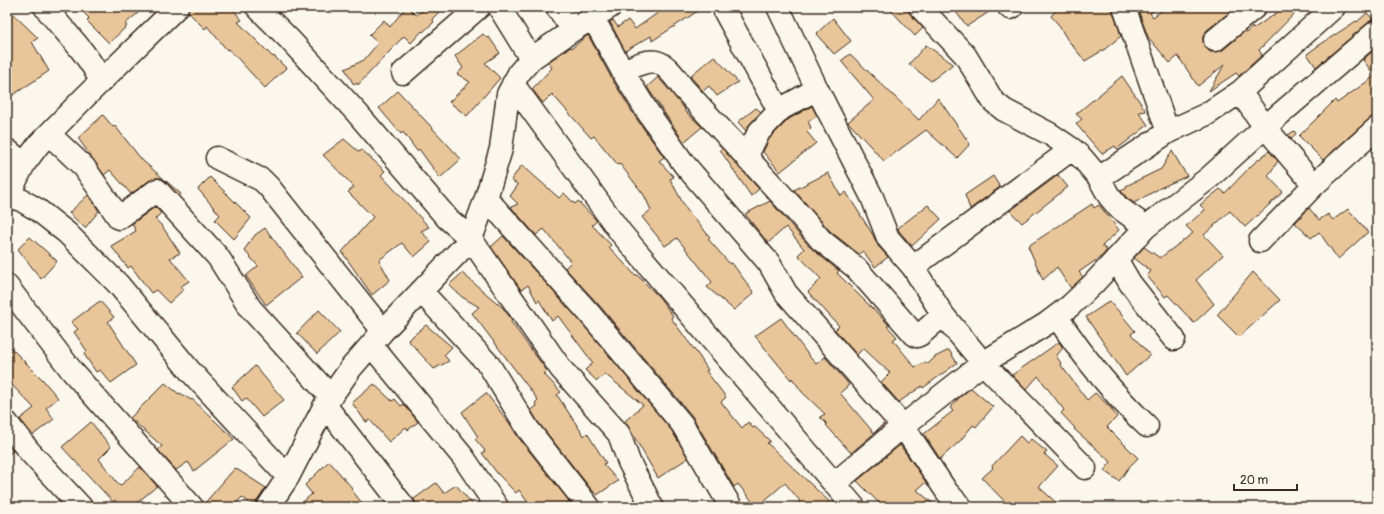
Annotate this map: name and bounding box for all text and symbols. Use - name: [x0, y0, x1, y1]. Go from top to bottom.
- scale bar: [1234, 466, 1297, 492]
- text: 20 m: [1240, 473, 1269, 488]

